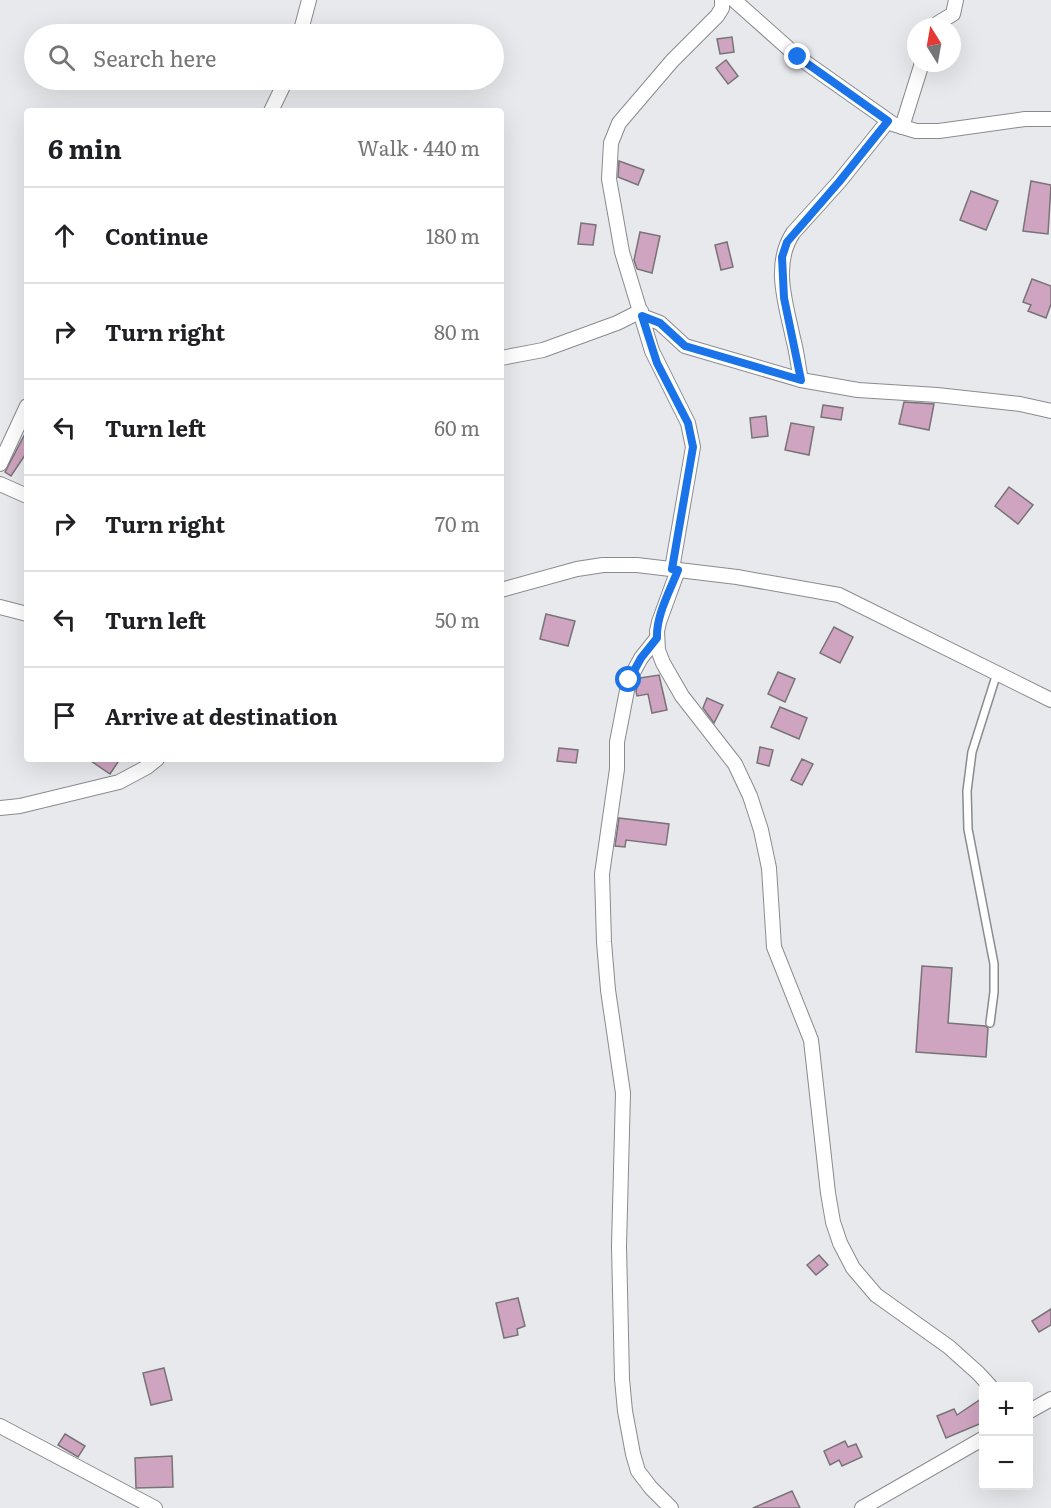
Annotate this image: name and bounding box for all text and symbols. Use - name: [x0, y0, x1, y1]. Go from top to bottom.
- north arrow: [907, 18, 961, 72]
- search box: [24, 24, 504, 90]
- icon: search: [45, 41, 78, 74]
- text: Search here: [93, 41, 216, 74]
- route end: [784, 43, 810, 69]
- text: 6 min: [48, 128, 122, 167]
- text: Walk · 440 m: [357, 132, 480, 162]
- icon: ahead: [48, 219, 81, 252]
- text: Continue: [105, 219, 208, 252]
- text: 180 m: [426, 220, 480, 250]
- icon: right: [48, 315, 81, 348]
- text: Turn right: [105, 315, 225, 348]
- text: 80 m: [434, 316, 480, 346]
- icon: left: [48, 411, 81, 444]
- text: Turn left: [105, 411, 206, 444]
- text: 60 m: [434, 412, 480, 442]
- icon: right: [48, 507, 81, 540]
- text: Turn right: [105, 507, 225, 540]
- text: 70 m: [435, 508, 480, 538]
- icon: left: [48, 603, 81, 636]
- text: Turn left: [105, 603, 206, 636]
- text: 50 m: [435, 604, 480, 634]
- route start: [615, 666, 641, 692]
- icon: arrive: [48, 699, 81, 732]
- text: Arrive at destination: [105, 699, 338, 732]
- map controls: [979, 1382, 1033, 1490]
- button: +: [979, 1382, 1033, 1436]
- button: −: [979, 1436, 1033, 1490]

